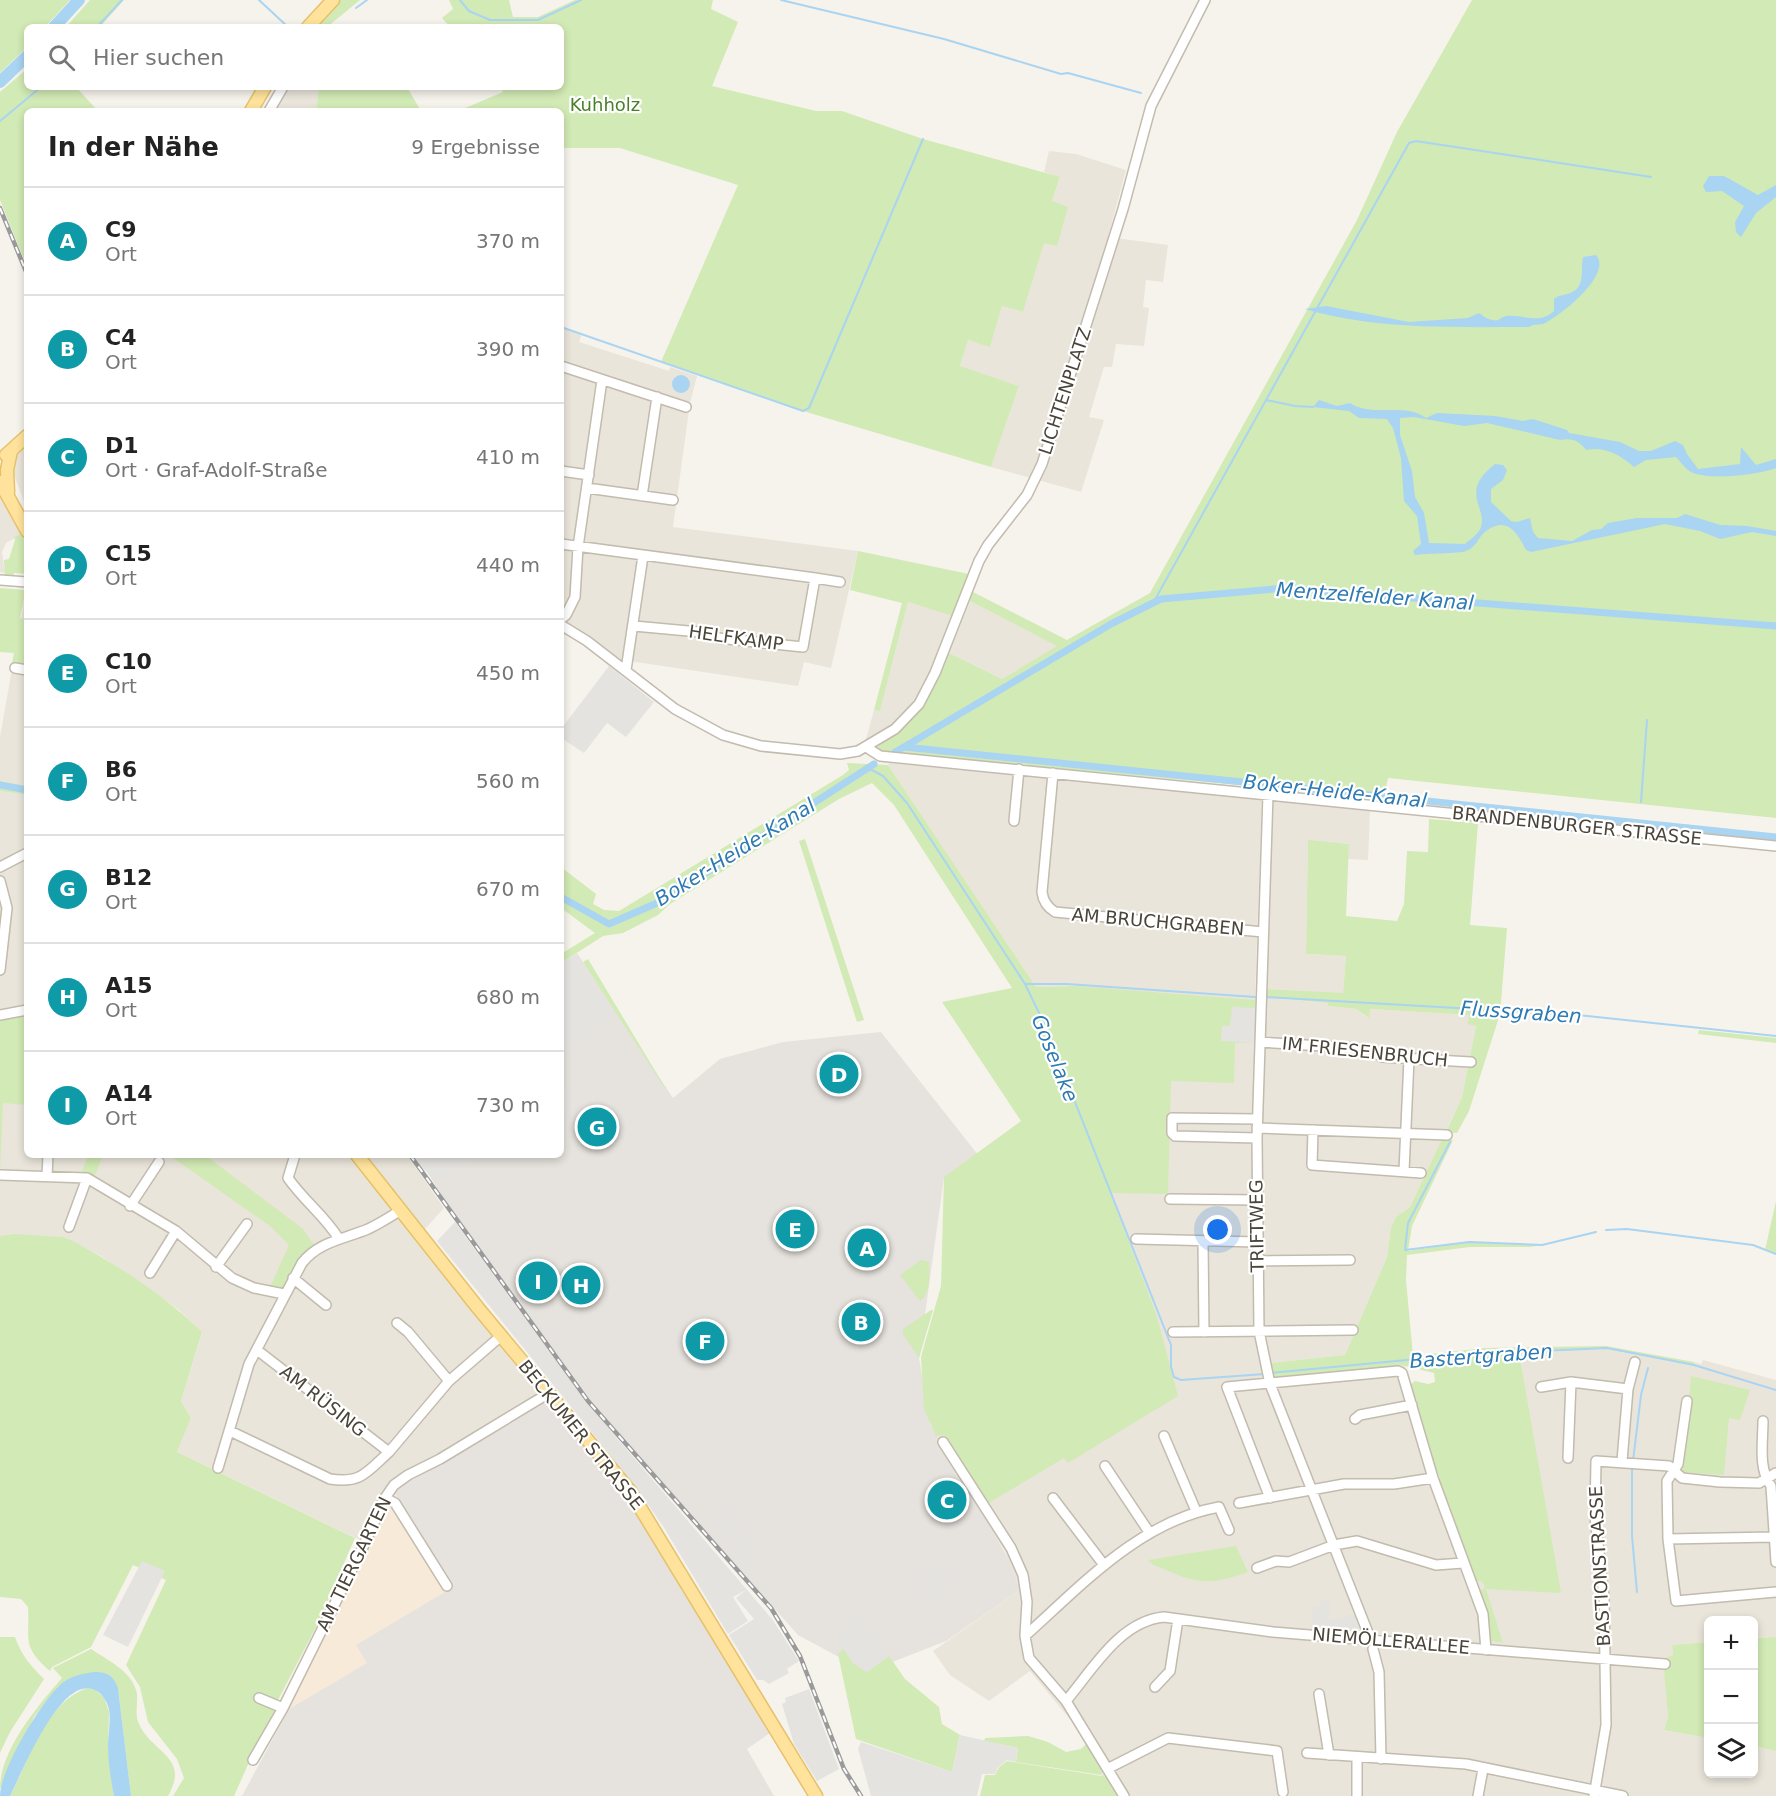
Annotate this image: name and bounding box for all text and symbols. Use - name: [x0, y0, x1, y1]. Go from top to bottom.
- search box: [24, 24, 564, 90]
- icon: search: [45, 41, 78, 74]
- text: Hier suchen: [93, 45, 224, 70]
- park label: Kuhholz: [570, 94, 640, 115]
- text: In der Nähe: [48, 132, 219, 162]
- text: 9 Ergebnisse: [411, 135, 540, 159]
- text: C9: [105, 217, 136, 242]
- text: A: [60, 229, 75, 253]
- text: 370 m: [476, 229, 540, 253]
- text: Ort: [105, 242, 137, 266]
- street label: LICHTENPLATZ: [1034, 324, 1095, 457]
- text: C4: [105, 325, 136, 350]
- text: B: [60, 337, 75, 361]
- text: 390 m: [476, 337, 540, 361]
- text: Ort: [105, 350, 137, 374]
- text: D1: [105, 433, 139, 458]
- text: C: [60, 445, 75, 469]
- text: 410 m: [476, 445, 540, 469]
- text: Ort · Graf-Adolf-Straße: [105, 458, 327, 482]
- text: C15: [105, 541, 152, 566]
- text: D: [59, 553, 76, 577]
- text: 440 m: [476, 553, 540, 577]
- text: Ort: [105, 566, 137, 590]
- water label: Mentzelfelder Kanal: [1275, 577, 1475, 615]
- street label: HELFKAMP: [687, 620, 785, 655]
- text: C10: [105, 649, 152, 674]
- text: E: [61, 661, 74, 685]
- text: 450 m: [476, 661, 540, 685]
- text: Ort: [105, 674, 137, 698]
- text: B6: [105, 757, 137, 782]
- text: F: [61, 769, 74, 793]
- text: 560 m: [476, 769, 540, 793]
- water label: Boker-Heide-Kanal: [1242, 769, 1428, 813]
- text: Ort: [105, 782, 137, 806]
- water label: Boker-Heide-Kanal: [650, 793, 820, 911]
- street label: BRANDENBURGER STRASSE: [1451, 802, 1703, 849]
- text: B12: [105, 865, 152, 890]
- text: G: [59, 877, 76, 901]
- text: 670 m: [476, 877, 540, 901]
- text: Ort: [105, 890, 137, 914]
- street label: AM BRUCHGRABEN: [1071, 904, 1245, 939]
- text: A15: [105, 973, 153, 998]
- text: H: [59, 985, 76, 1009]
- text: 680 m: [476, 985, 540, 1009]
- water label: Flussgraben: [1460, 996, 1582, 1028]
- text: Ort: [105, 998, 137, 1022]
- water label: Goselake: [1027, 1011, 1083, 1105]
- street label: IM FRIESENBRUCH: [1281, 1032, 1449, 1071]
- pin: D: [820, 1052, 858, 1096]
- text: A14: [105, 1081, 153, 1106]
- text: I: [64, 1093, 71, 1117]
- text: 730 m: [476, 1093, 540, 1117]
- pin: G: [578, 1104, 616, 1150]
- text: Ort: [105, 1106, 137, 1130]
- street label: TRIFTWEG: [1245, 1179, 1268, 1274]
- pin: E: [776, 1206, 814, 1252]
- your location: [1203, 1215, 1232, 1244]
- pin: A: [848, 1226, 886, 1270]
- pin: I: [518, 1258, 558, 1304]
- pin: H: [562, 1262, 600, 1308]
- pin: B: [842, 1300, 880, 1344]
- pin: F: [686, 1318, 724, 1364]
- water label: Bastertgraben: [1409, 1339, 1553, 1373]
- street label: BECKUMER STRASSE: [514, 1356, 648, 1514]
- street label: AM RÜSING: [276, 1361, 371, 1441]
- pin: C: [928, 1478, 966, 1522]
- street label: BASTIONSTRASSE: [1585, 1485, 1614, 1647]
- street label: AM TIERGARTEN: [312, 1493, 395, 1634]
- map controls: [1704, 1616, 1758, 1778]
- button: +: [1704, 1616, 1758, 1670]
- street label: NIEMÖLLERALLEE: [1311, 1623, 1471, 1658]
- button: −: [1704, 1670, 1758, 1724]
- button: layers: [1704, 1724, 1758, 1778]

